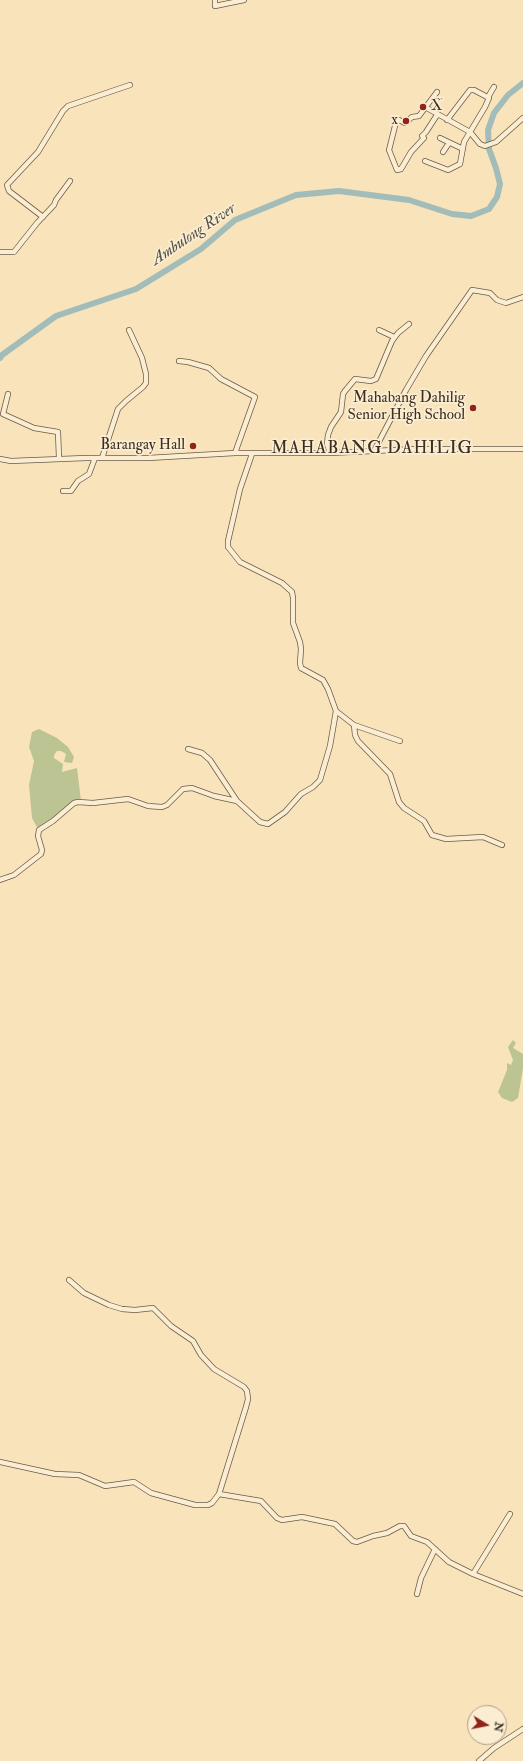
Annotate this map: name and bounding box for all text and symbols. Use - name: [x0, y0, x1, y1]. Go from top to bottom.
- place label: X: [431, 98, 443, 116]
- marker: X: [418, 102, 428, 112]
- place label: x: [391, 112, 398, 130]
- marker: x: [401, 116, 411, 126]
- water label: Ambulong River: [148, 200, 240, 270]
- place label: Mahabang Dahilig Senior High School: [348, 390, 465, 425]
- marker: Mahabang Dahilig Senior High School: [468, 403, 478, 413]
- place label: Barangay Hall: [100, 437, 185, 455]
- district label: MAHABANG DAHILIG: [271, 439, 473, 459]
- marker: Barangay Hall: [188, 441, 198, 451]
- north arrow: [467, 1705, 507, 1745]
- text: N: [491, 1721, 506, 1733]

